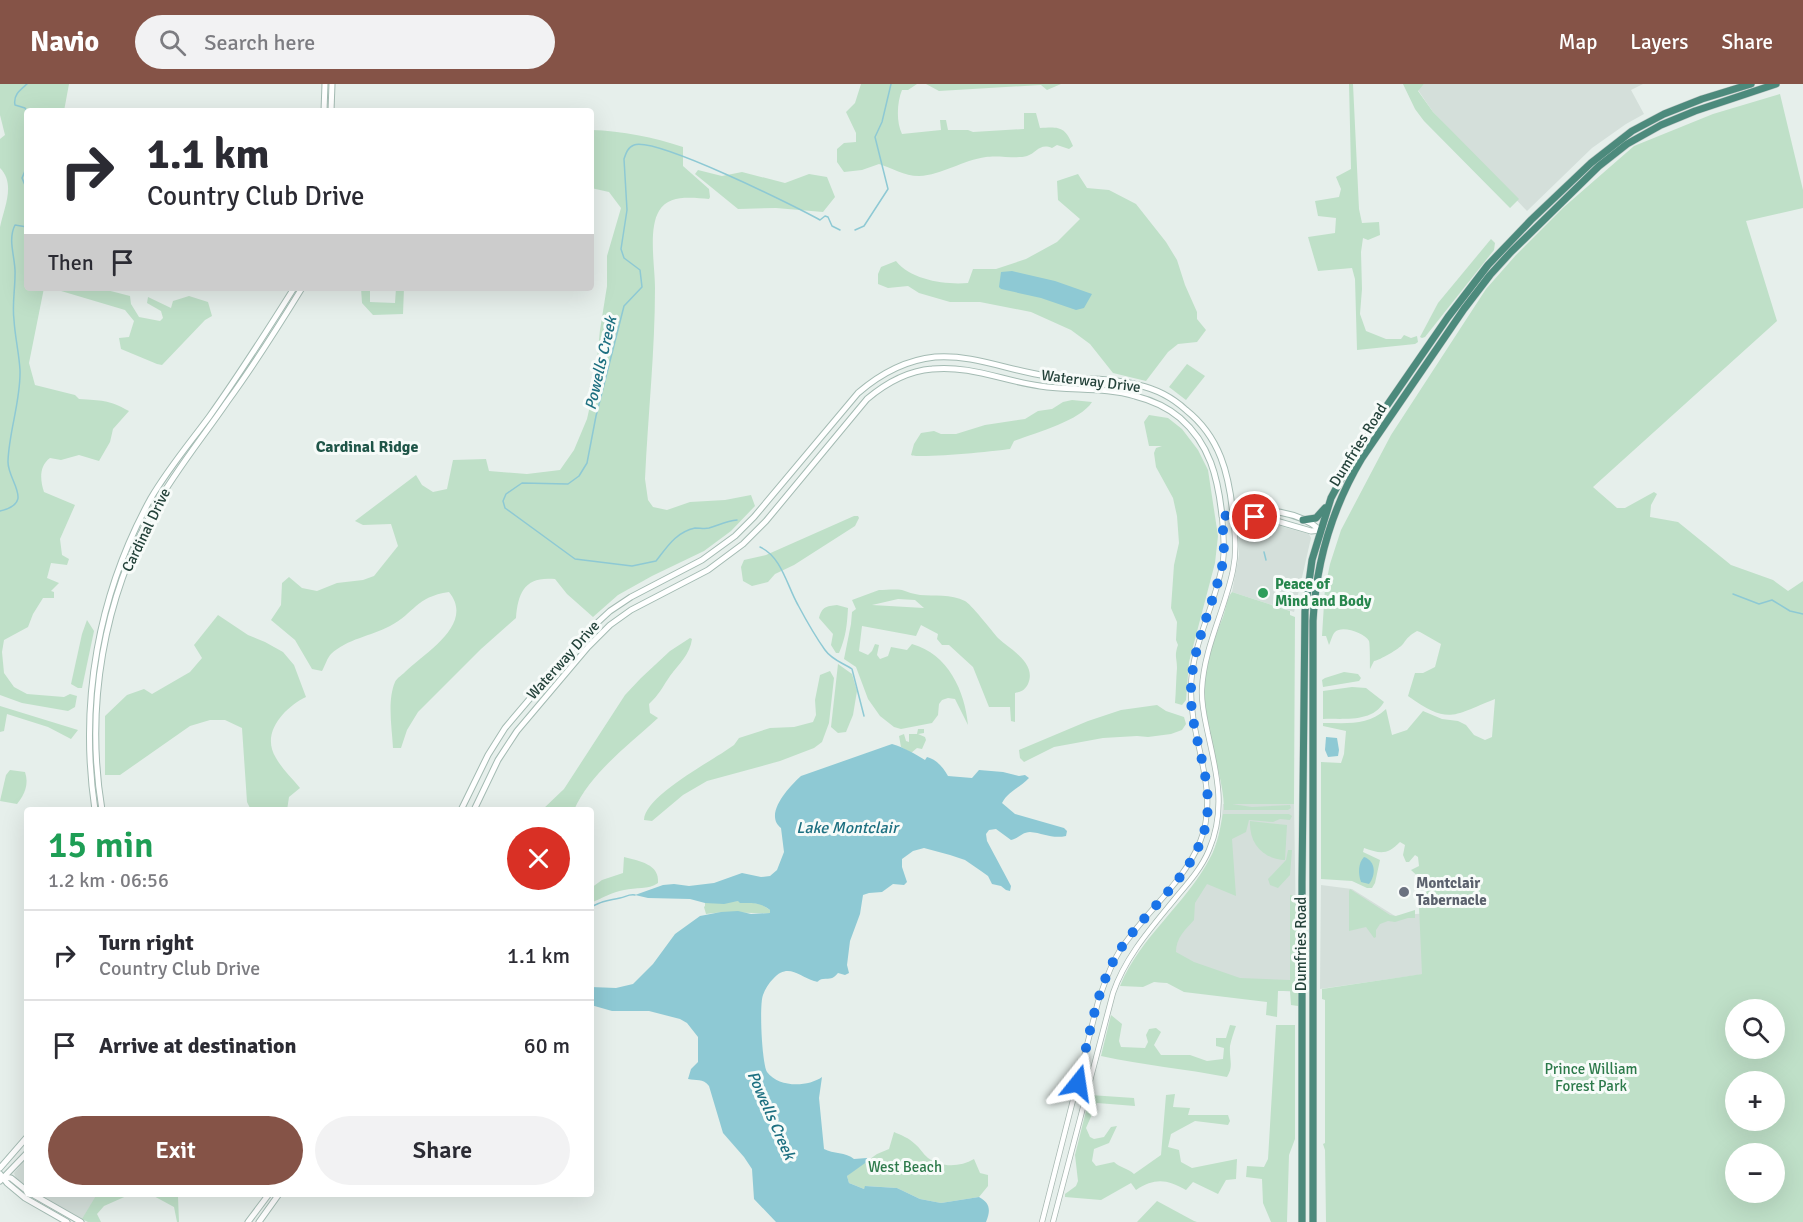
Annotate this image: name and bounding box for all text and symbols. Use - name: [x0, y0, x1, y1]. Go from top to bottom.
- search box: [135, 15, 555, 69]
- text: Navio: [30, 25, 99, 59]
- icon: search: [156, 26, 189, 59]
- text: Search here: [204, 29, 315, 56]
- text: Map: [1559, 29, 1597, 55]
- text: Layers: [1630, 29, 1688, 55]
- text: Share: [1721, 29, 1773, 55]
- text: 1.1 km: [147, 129, 270, 180]
- icon: right: [48, 132, 126, 210]
- text: Country Club Drive: [147, 180, 365, 213]
- icon: arrive: [106, 246, 139, 279]
- text: Then: [48, 249, 94, 276]
- water label: Powells Creek: [581, 313, 622, 412]
- street label: Waterway Drive: [1040, 366, 1142, 396]
- street label: Dumfries Road: [1325, 400, 1391, 490]
- district label: Cardinal Ridge: [316, 437, 418, 457]
- street label: Cardinal Drive: [118, 485, 174, 575]
- pin: [1229, 491, 1280, 542]
- icon: arrive: [1238, 500, 1271, 533]
- place label: Peace of Mind and Body: [1275, 575, 1372, 610]
- marker: Peace of Mind and Body: [1256, 586, 1270, 600]
- street label: Waterway Drive: [523, 617, 603, 703]
- water label: Lake Montclair: [796, 818, 900, 838]
- text: 15 min: [48, 823, 154, 868]
- button: close: [507, 827, 570, 890]
- text: 1.2 km · 06:56: [48, 868, 169, 893]
- place label: Montclair Tabernacle: [1416, 874, 1487, 909]
- marker: Montclair Tabernacle: [1397, 885, 1411, 899]
- street label: Dumfries Road: [1292, 897, 1310, 991]
- text: Turn right: [99, 929, 194, 956]
- icon: right: [48, 939, 81, 972]
- text: 1.1 km: [507, 942, 570, 969]
- text: Country Club Drive: [99, 956, 260, 981]
- map controls: [1725, 999, 1785, 1203]
- button: search: [1725, 999, 1785, 1059]
- icon: arrive: [48, 1029, 81, 1062]
- text: Arrive at destination: [99, 1032, 296, 1059]
- text: 60 m: [524, 1032, 570, 1059]
- position arrow: [1046, 1051, 1110, 1115]
- park label: Prince William Forest Park: [1544, 1060, 1638, 1095]
- water label: Powells Creek: [743, 1068, 800, 1165]
- button: +: [1725, 1071, 1785, 1131]
- button: Exit: [48, 1116, 303, 1185]
- button: Share: [315, 1116, 570, 1185]
- button: −: [1725, 1143, 1785, 1203]
- park label: West Beach: [868, 1158, 942, 1176]

